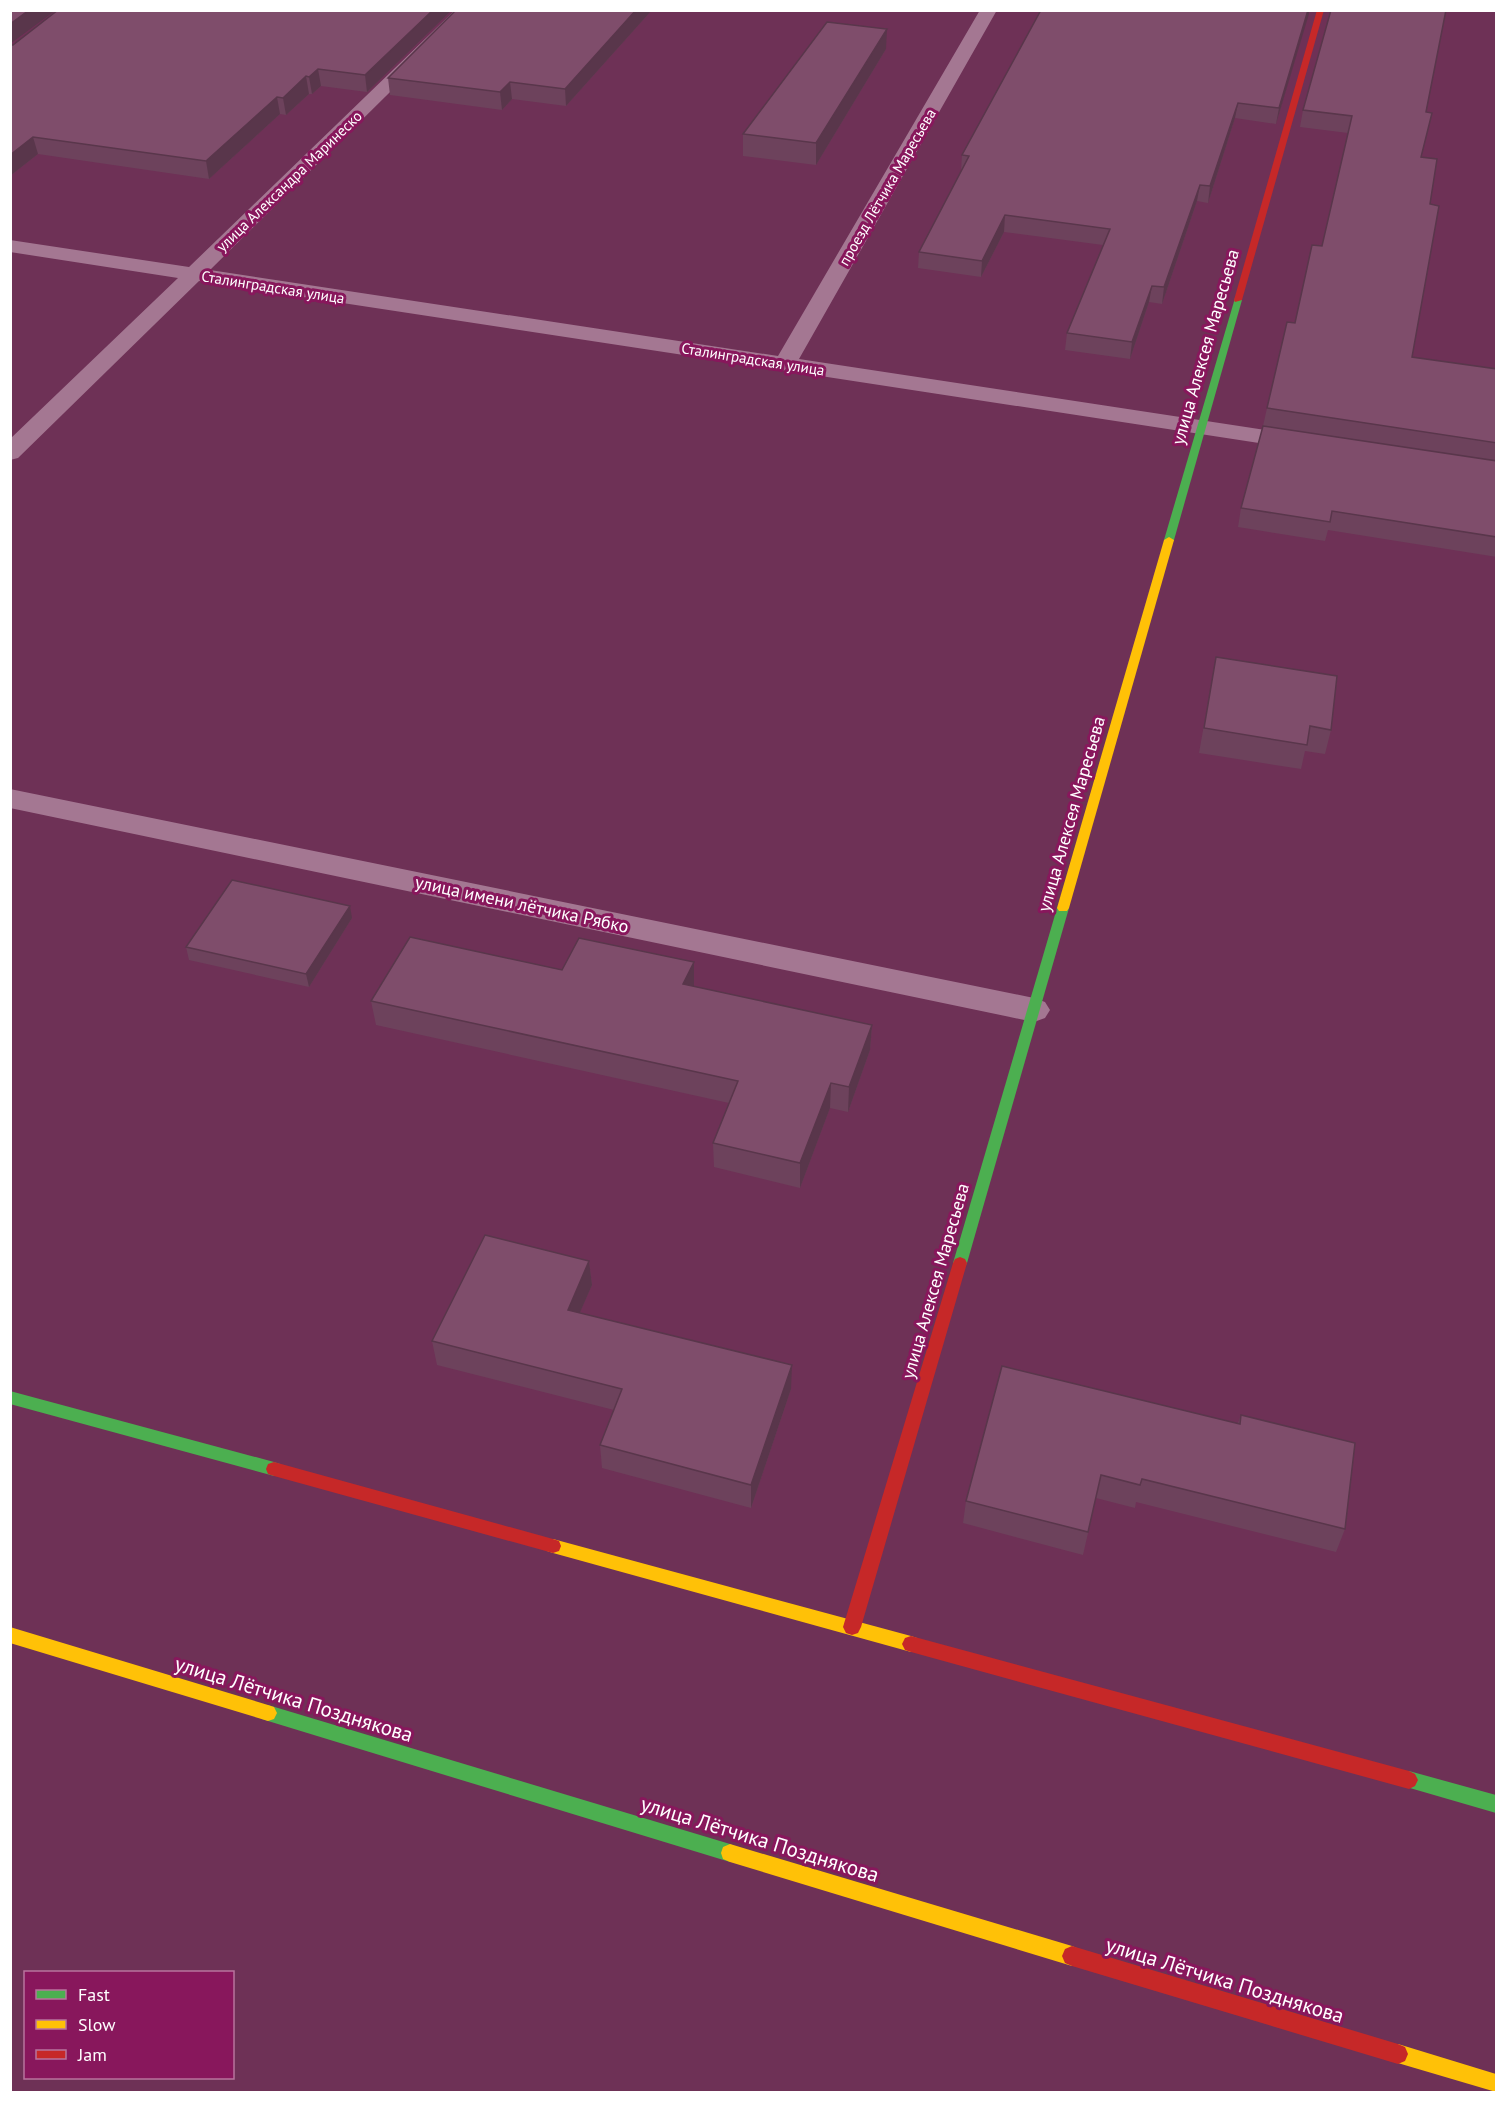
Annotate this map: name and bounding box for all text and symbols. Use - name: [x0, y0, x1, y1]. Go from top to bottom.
- street label: проезд Лётчика Маресьева: [834, 105, 940, 269]
- street label: улица Александра Маринеско: [212, 106, 366, 256]
- street label: улица Алексея Маресьева: [1166, 247, 1244, 447]
- street label: Сталинградская улица: [200, 266, 346, 308]
- street label: Сталинградская улица: [680, 338, 826, 380]
- street label: улица Алексея Маресьева: [1032, 714, 1110, 914]
- street label: улица имени лётчика Рябко: [413, 870, 631, 938]
- street label: улица Алексея Маресьева: [896, 1181, 974, 1381]
- street label: улица Лётчика Позднякова: [172, 1650, 416, 1748]
- street label: улица Лётчика Позднякова: [638, 1790, 882, 1888]
- street label: улица Лётчика Позднякова: [1103, 1931, 1347, 2029]
- legend: [24, 1971, 234, 2079]
- text: Fast: [78, 1983, 110, 2006]
- text: Slow: [78, 2013, 116, 2036]
- text: Jam: [77, 2043, 107, 2066]

